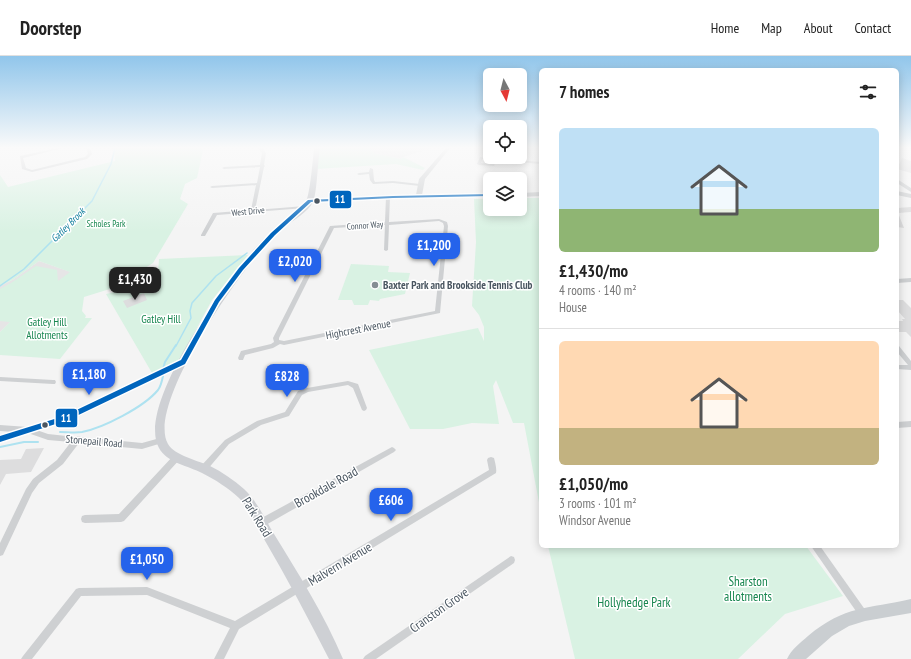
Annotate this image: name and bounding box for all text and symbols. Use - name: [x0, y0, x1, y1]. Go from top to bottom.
- text: Doorstep: [20, 16, 81, 40]
- text: Home: [711, 19, 739, 37]
- text: Map: [761, 19, 782, 37]
- text: About: [804, 19, 833, 37]
- text: Contact: [855, 19, 891, 37]
- north arrow: [483, 68, 527, 112]
- map controls: [483, 68, 527, 216]
- text: 7 homes: [559, 81, 610, 103]
- icon: filters: [857, 81, 879, 103]
- button: locate: [483, 120, 527, 164]
- icon: home: [683, 154, 755, 226]
- button: layers: [483, 172, 527, 216]
- line badge: 11: [329, 190, 352, 209]
- text: 11: [335, 192, 345, 206]
- unlabelled marker: [312, 196, 322, 206]
- water label: Gatley Brook: [48, 204, 89, 245]
- street label: West Drive: [231, 204, 265, 218]
- park label: Scholes Park: [86, 218, 126, 229]
- street label: Connor Way: [346, 218, 384, 232]
- pin: £1,200: [401, 233, 467, 267]
- text: £1,200: [417, 237, 451, 254]
- pin: £2,020: [262, 249, 328, 283]
- text: £2,020: [278, 253, 312, 270]
- text: £1,430/mo: [559, 260, 628, 282]
- pin: £1,430: [102, 267, 168, 301]
- text: £1,430: [118, 271, 152, 288]
- place label: Baxter Park and Brookside Tennis Club: [383, 278, 533, 292]
- marker: Baxter Park and Brookside Tennis Club: [370, 280, 380, 290]
- text: 4 rooms · 140 m²: [559, 282, 637, 299]
- text: House: [559, 299, 587, 316]
- park label: Gatley Hill: [141, 312, 181, 326]
- park label: Gatley Hill Allotments: [26, 315, 68, 342]
- street label: Highcrest Avenue: [324, 316, 392, 342]
- pin: £1,180: [56, 362, 122, 396]
- pin: £828: [263, 364, 311, 398]
- text: £1,180: [72, 366, 106, 383]
- icon: home: [683, 367, 755, 439]
- text: £828: [275, 368, 299, 385]
- line badge: 11: [55, 408, 78, 428]
- text: 11: [61, 411, 71, 425]
- unlabelled marker: [40, 420, 50, 430]
- street label: Stonepail Road: [65, 432, 123, 450]
- street label: Brookdale Road: [291, 463, 361, 511]
- text: £1,050/mo: [559, 473, 628, 495]
- pin: £606: [367, 488, 415, 522]
- text: £606: [379, 492, 403, 509]
- street label: Park Road: [238, 494, 276, 540]
- text: 3 rooms · 101 m²: [559, 495, 637, 512]
- text: Windsor Avenue: [559, 512, 631, 529]
- street label: Malvern Avenue: [305, 538, 375, 590]
- pin: £1,050: [114, 547, 180, 581]
- text: £1,050: [130, 551, 164, 568]
- park label: Sharston allotments: [724, 573, 772, 605]
- street label: Cranston Grove: [406, 584, 472, 636]
- park label: Hollyhedge Park: [597, 594, 671, 611]

